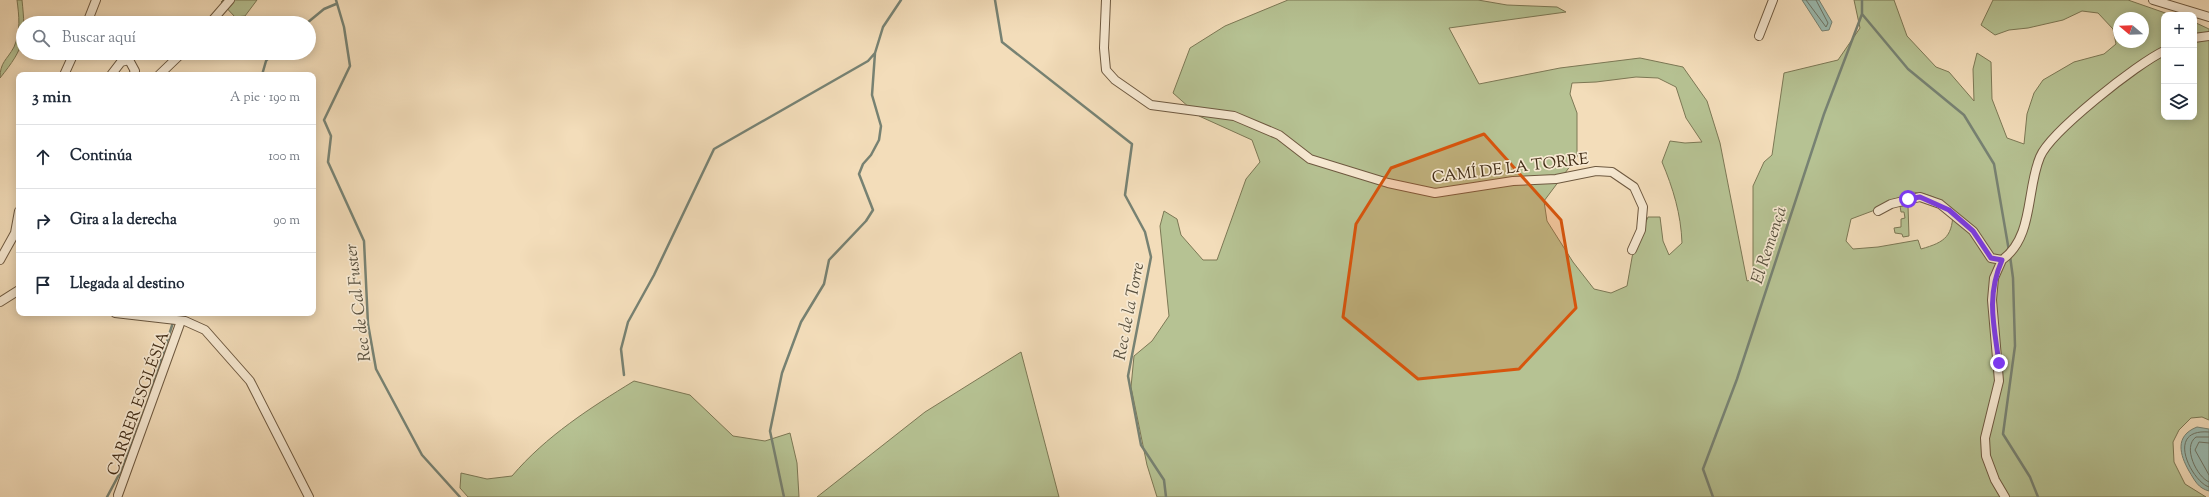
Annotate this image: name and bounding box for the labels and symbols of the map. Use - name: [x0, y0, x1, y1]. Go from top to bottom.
- north arrow: [2113, 12, 2149, 48]
- street label: CAMÍ DE LA TORRE: [1431, 148, 1590, 191]
- route start: [1899, 190, 1917, 208]
- water label: El Remençà: [1746, 204, 1794, 288]
- water label: Rec de Cal Fuster: [340, 242, 378, 363]
- water label: Rec de la Torre: [1109, 260, 1151, 362]
- street label: CARRER ESGLÉSIA: [103, 328, 176, 479]
- route end: [1990, 354, 2008, 372]

